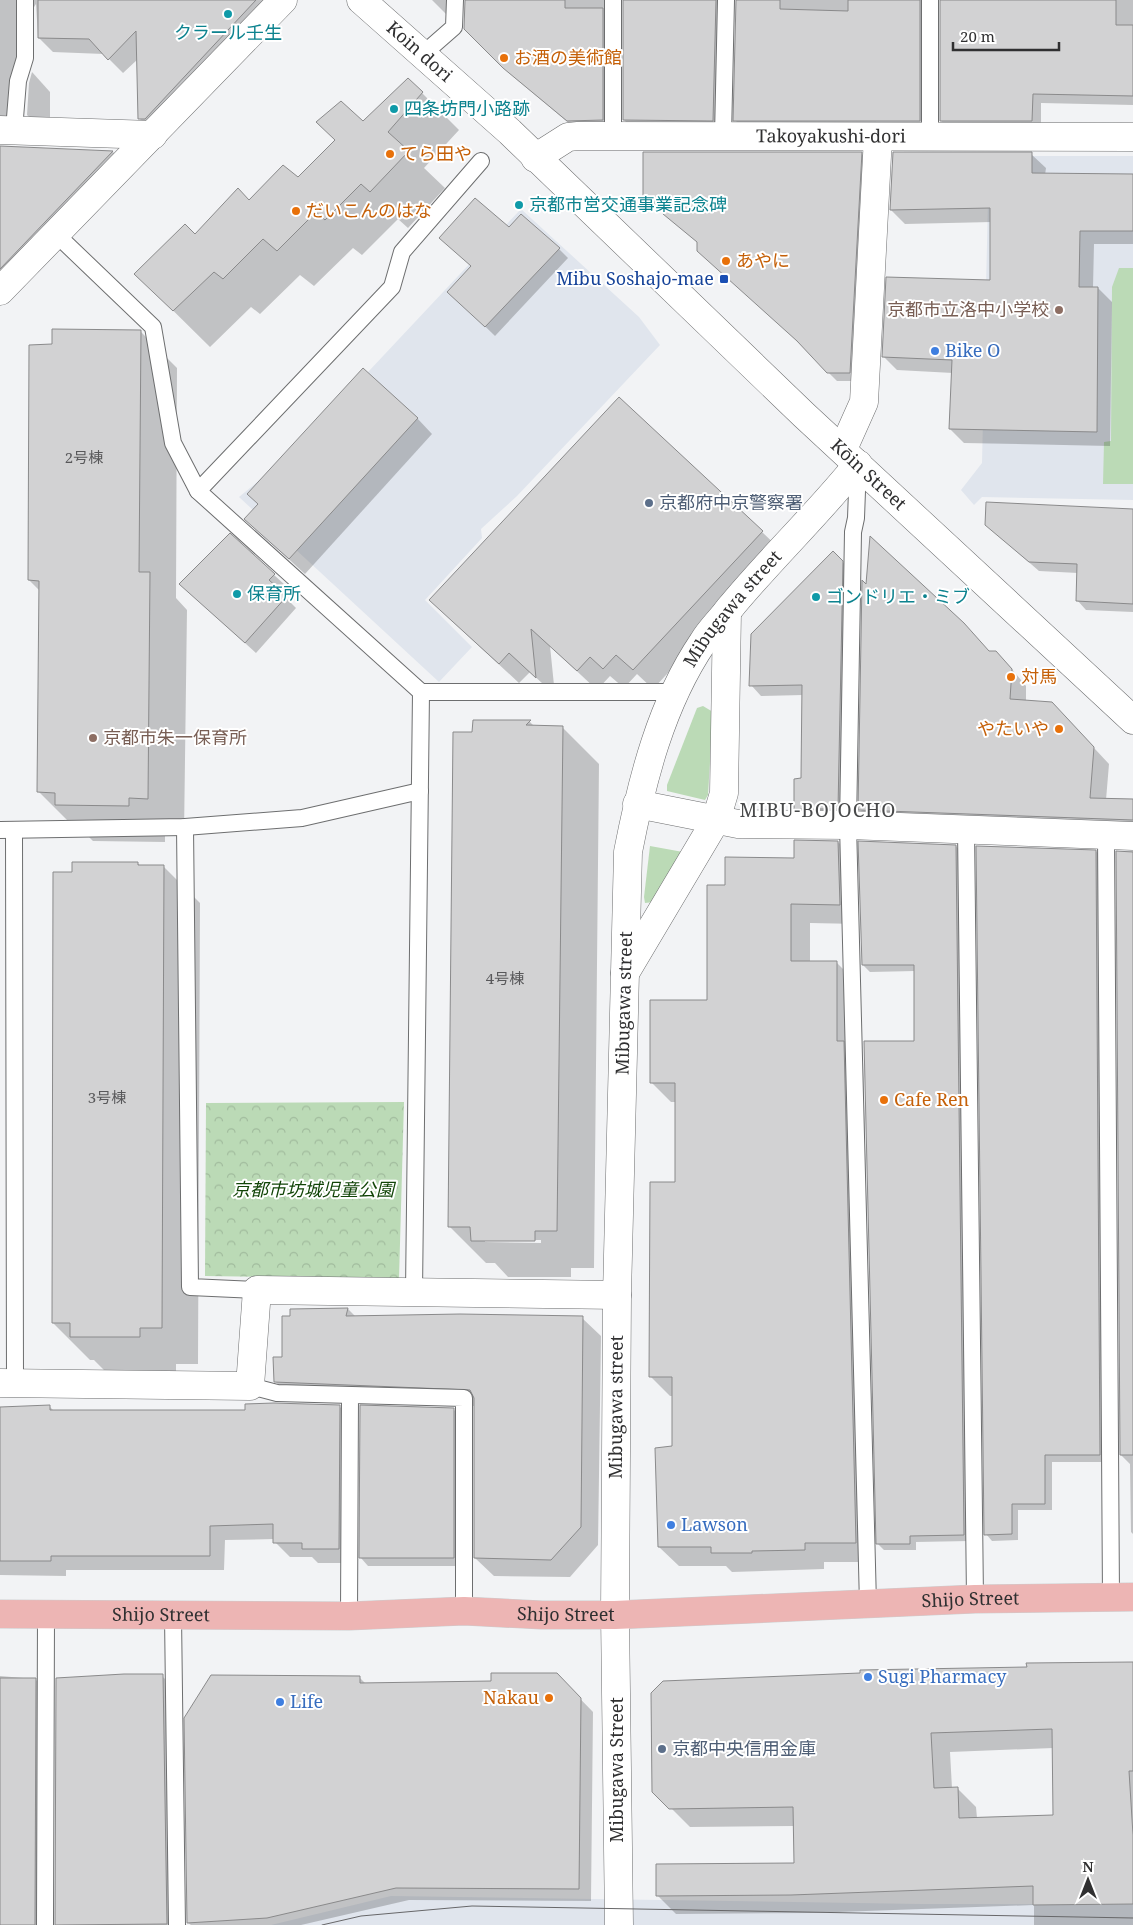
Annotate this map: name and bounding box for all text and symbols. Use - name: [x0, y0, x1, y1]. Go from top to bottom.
- marker: クラール壬生: [222, 8, 234, 20]
- street label: Koin dori: [382, 15, 458, 87]
- place label: クラール壬生: [174, 20, 282, 44]
- scale bar: [953, 20, 1059, 52]
- text: 20 m: [960, 26, 995, 46]
- place label: お酒の美術館: [514, 45, 622, 69]
- marker: お酒の美術館: [498, 52, 510, 64]
- place label: 四条坊門小路跡: [404, 96, 530, 120]
- marker: 四条坊門小路跡: [388, 103, 400, 115]
- street label: Takoyakushi-dori: [756, 123, 906, 148]
- place label: てら田や: [400, 141, 472, 165]
- marker: てら田や: [384, 148, 396, 160]
- place label: 京都市営交通事業記念碑: [529, 192, 727, 216]
- place label: だいこんのはな: [306, 198, 432, 222]
- marker: 京都市営交通事業記念碑: [513, 199, 525, 211]
- marker: だいこんのはな: [290, 205, 302, 217]
- place label: あやに: [736, 248, 790, 272]
- marker: あやに: [720, 255, 732, 267]
- place label: Mibu Soshajo-mae: [556, 266, 714, 290]
- marker: Mibu Soshajo-mae: [718, 273, 730, 285]
- place label: 京都市立洛中小学校: [887, 297, 1049, 321]
- marker: 京都市立洛中小学校: [1053, 304, 1065, 316]
- place label: Bike O: [945, 338, 1000, 362]
- marker: Bike O: [929, 345, 941, 357]
- street label: Kōin Street: [826, 433, 912, 515]
- house number: 2号棟: [65, 447, 103, 467]
- place label: 京都府中京警察署: [659, 490, 803, 514]
- marker: 京都府中京警察署: [643, 497, 655, 509]
- street label: Mibugawa street: [677, 545, 786, 671]
- place label: 保育所: [247, 581, 301, 605]
- place label: ゴンドリエ・ミブ: [826, 584, 970, 608]
- marker: 保育所: [231, 588, 243, 600]
- marker: ゴンドリエ・ミブ: [810, 591, 822, 603]
- place label: 対馬: [1021, 664, 1057, 688]
- marker: 対馬: [1005, 671, 1017, 683]
- place label: やたいや: [977, 716, 1049, 740]
- marker: やたいや: [1053, 723, 1065, 735]
- place label: 京都市朱一保育所: [103, 725, 247, 749]
- marker: 京都市朱一保育所: [87, 732, 99, 744]
- district label: MIBU-BOJOCHO: [740, 797, 896, 823]
- street label: Mibugawa street: [609, 931, 637, 1075]
- house number: 4号棟: [486, 968, 524, 988]
- house number: 3号棟: [88, 1087, 126, 1107]
- place label: Cafe Ren: [894, 1087, 970, 1111]
- marker: Cafe Ren: [878, 1094, 890, 1106]
- park label: 京都市坊城児童公園: [232, 1177, 397, 1201]
- street label: Mibugawa street: [603, 1335, 628, 1479]
- place label: Lawson: [681, 1512, 748, 1536]
- marker: Lawson: [665, 1519, 677, 1531]
- street label: Shijo Street: [921, 1585, 1019, 1612]
- street label: Shijo Street: [516, 1601, 615, 1626]
- street label: Shijo Street: [112, 1602, 210, 1626]
- place label: Sugi Pharmacy: [878, 1664, 1007, 1688]
- marker: Sugi Pharmacy: [862, 1671, 874, 1683]
- place label: Nakau: [483, 1685, 540, 1709]
- place label: Life: [290, 1689, 323, 1713]
- marker: Nakau: [543, 1692, 555, 1704]
- marker: Life: [274, 1696, 286, 1708]
- street label: Mibugawa Street: [604, 1697, 628, 1843]
- place label: 京都中央信用金庫: [672, 1736, 816, 1760]
- marker: 京都中央信用金庫: [656, 1743, 668, 1755]
- north arrow: [1063, 1855, 1113, 1905]
- text: N: [1082, 1857, 1094, 1876]

